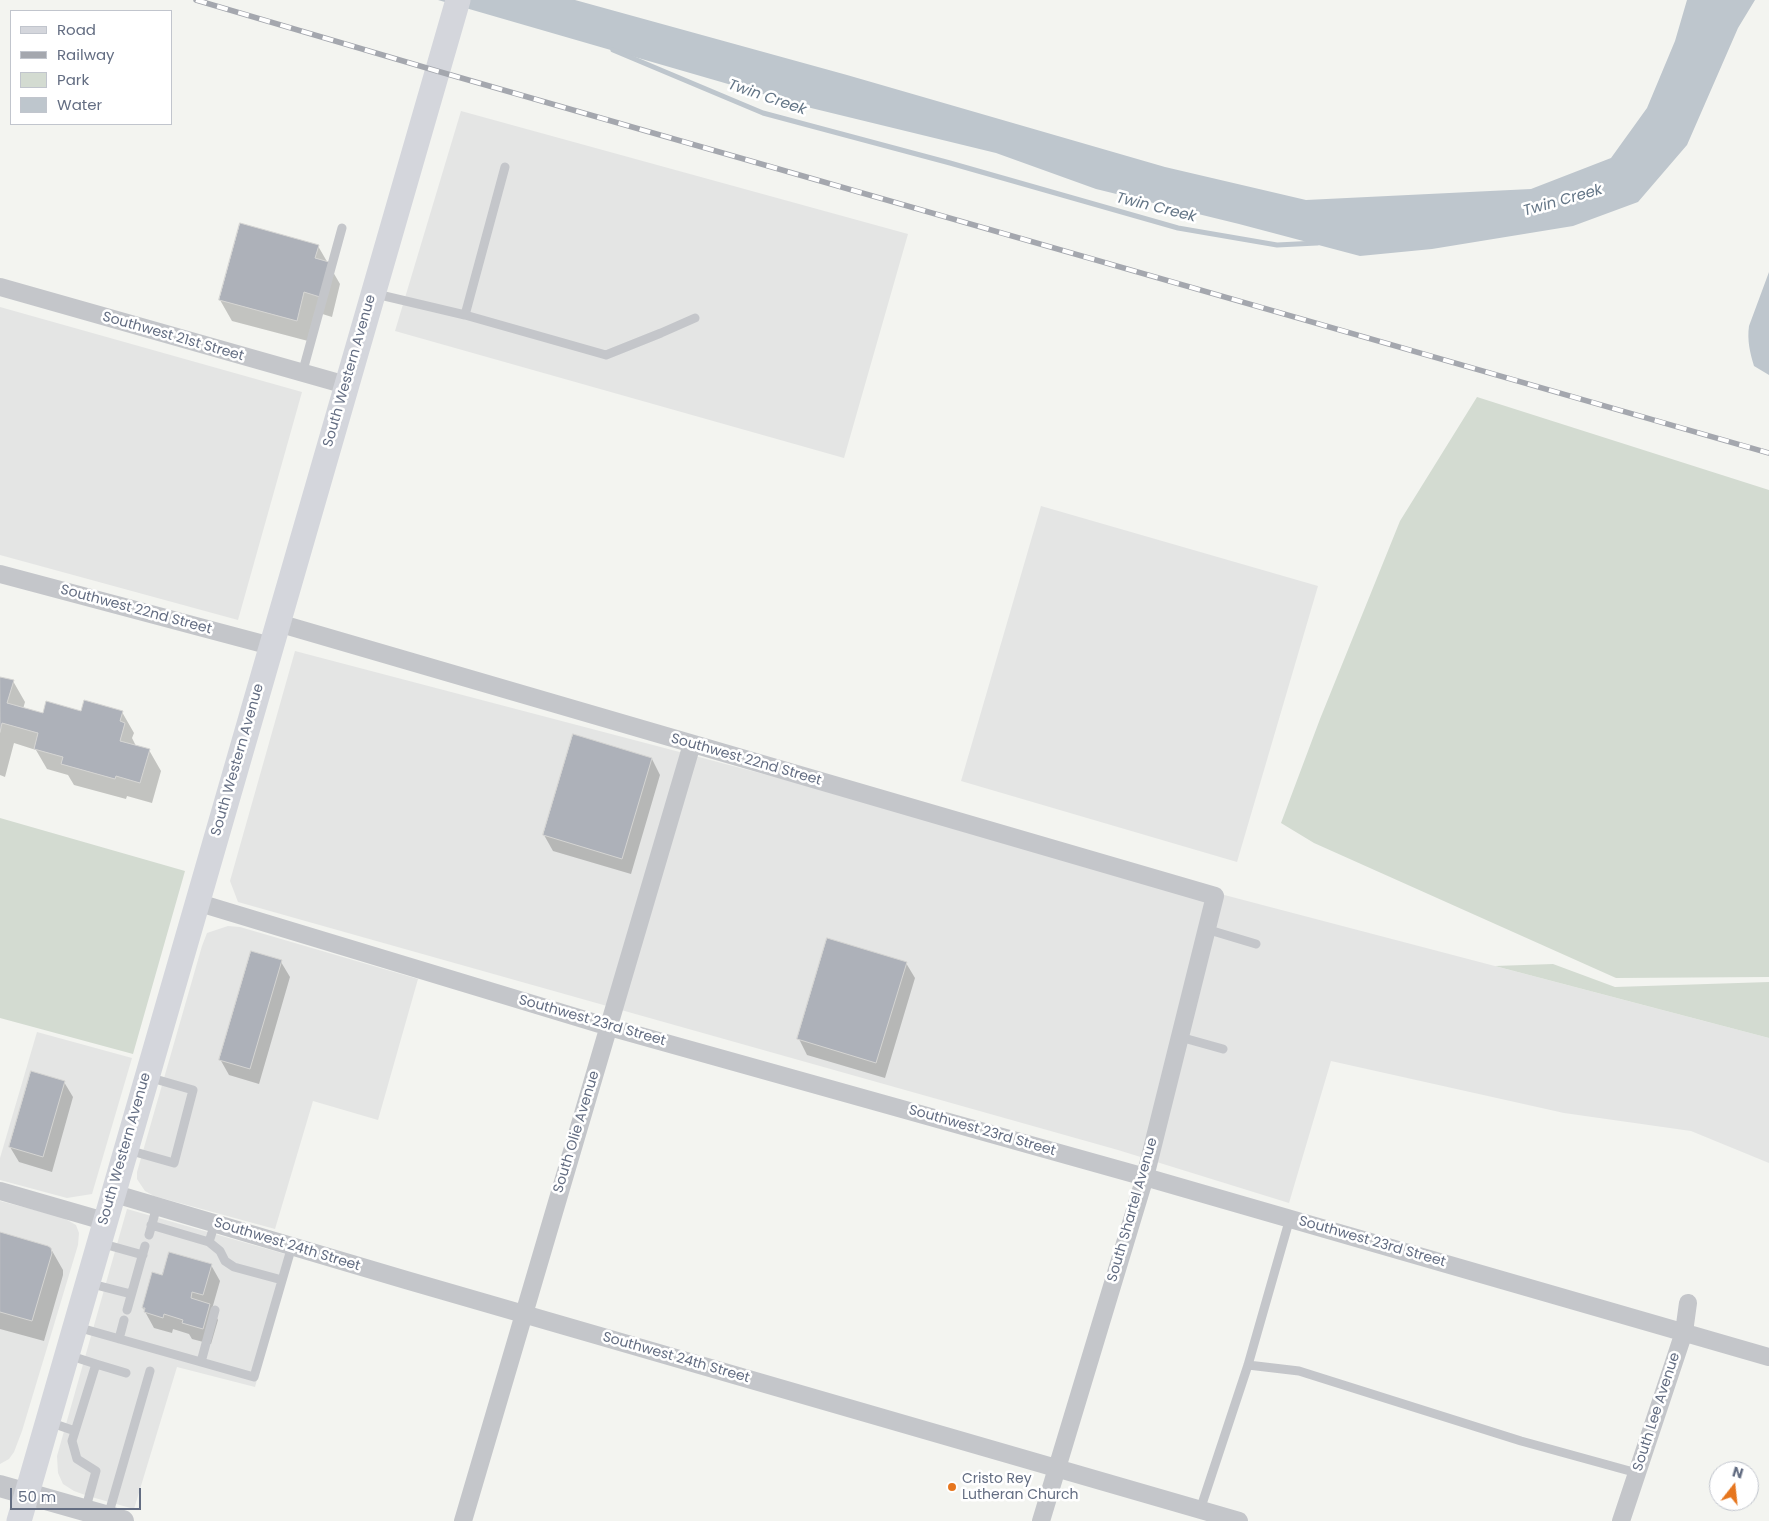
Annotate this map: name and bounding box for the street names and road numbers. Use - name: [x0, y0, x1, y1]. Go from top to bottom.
- street label: South Western Avenue: [320, 293, 380, 449]
- street label: Southwest 21st Street: [100, 309, 246, 365]
- street label: Southwest 22nd Street: [59, 582, 213, 638]
- street label: South Western Avenue: [208, 682, 268, 838]
- street label: Southwest 22nd Street: [669, 730, 823, 790]
- street label: Southwest 23rd Street: [517, 992, 667, 1050]
- street label: South Olie Avenue: [550, 1069, 604, 1195]
- street label: South Western Avenue: [95, 1071, 155, 1227]
- street label: Southwest 23rd Street: [907, 1102, 1057, 1160]
- street label: South Shartel Avenue: [1104, 1136, 1162, 1284]
- street label: Southwest 23rd Street: [1297, 1213, 1447, 1271]
- street label: Southwest 24th Street: [212, 1215, 362, 1275]
- street label: Southwest 24th Street: [601, 1329, 751, 1387]
- street label: South Lee Avenue: [1630, 1351, 1684, 1473]

